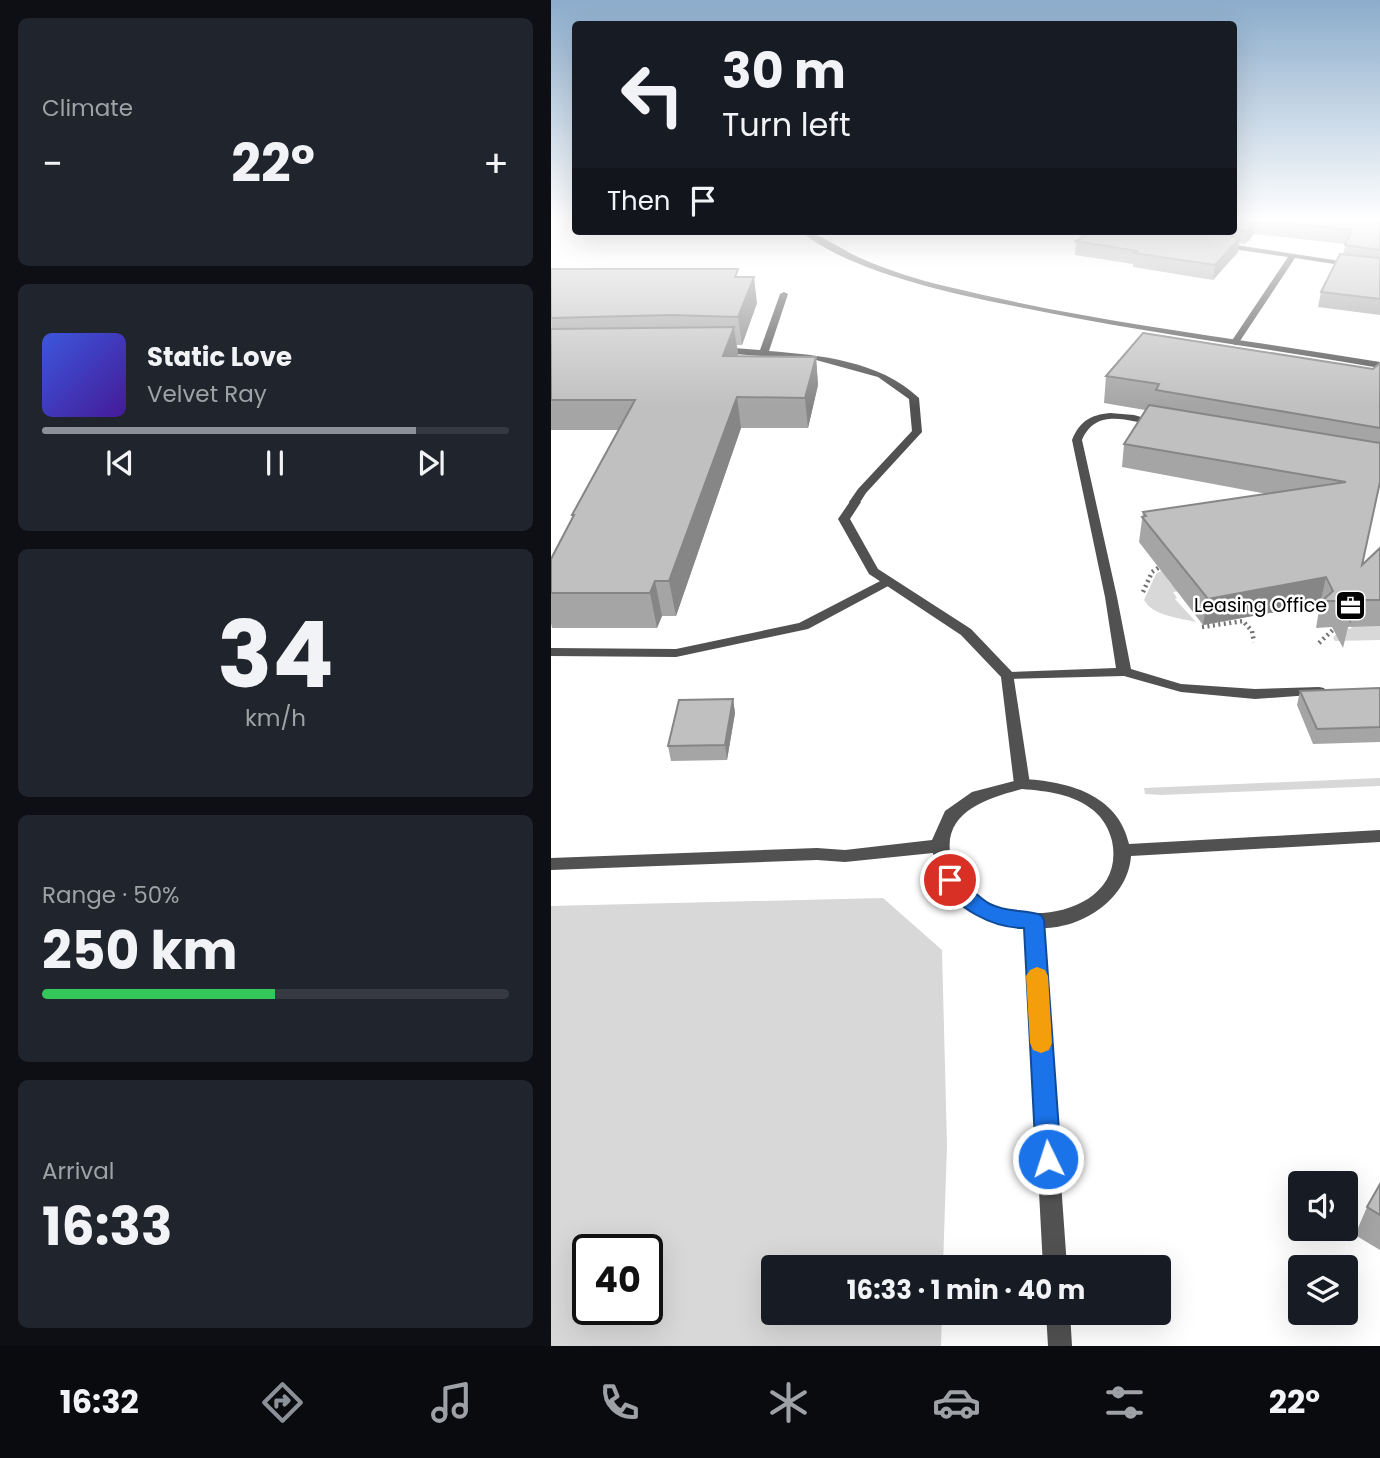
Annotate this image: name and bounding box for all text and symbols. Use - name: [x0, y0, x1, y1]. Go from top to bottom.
- text: 30 m: [722, 37, 846, 105]
- icon: left: [607, 49, 698, 140]
- text: Climate: [42, 92, 133, 124]
- text: Turn left: [722, 102, 851, 147]
- text: 22°: [231, 127, 315, 200]
- text: −: [42, 137, 63, 190]
- text: +: [483, 137, 509, 190]
- icon: arrive: [684, 182, 722, 220]
- text: Then: [607, 183, 670, 219]
- text: Static Love: [147, 339, 292, 375]
- text: Velvet Ray: [147, 378, 267, 410]
- icon: previous: [101, 444, 139, 482]
- icon: pause: [256, 444, 294, 482]
- icon: next: [412, 444, 450, 482]
- office icon: Leasing Office: [1333, 588, 1367, 622]
- text: 34: [217, 591, 334, 719]
- place label: Leasing Office: [1194, 592, 1327, 619]
- text: km/h: [245, 702, 306, 734]
- pin: [920, 850, 980, 910]
- icon: arrive: [931, 861, 969, 899]
- text: Range · 50%: [42, 879, 180, 911]
- text: 250 km: [42, 914, 238, 987]
- position arrow: [1011, 1122, 1085, 1196]
- text: Arrival: [42, 1155, 114, 1187]
- map controls: [1288, 1171, 1358, 1325]
- button: sound: [1288, 1171, 1358, 1241]
- text: 16:33: [42, 1190, 172, 1263]
- speed limit sign: 40: [572, 1234, 663, 1325]
- button: layers: [1288, 1255, 1358, 1325]
- text: 16:33 · 1 min · 40 m: [847, 1272, 1085, 1308]
- icon: directions: [258, 1378, 307, 1427]
- icon: music: [427, 1378, 476, 1427]
- icon: phone: [595, 1378, 644, 1427]
- icon: climate: [764, 1378, 813, 1427]
- icon: car: [932, 1378, 981, 1427]
- icon: filters: [1100, 1378, 1149, 1427]
- text: 16:32: [60, 1379, 139, 1424]
- text: 22°: [1269, 1379, 1320, 1424]

